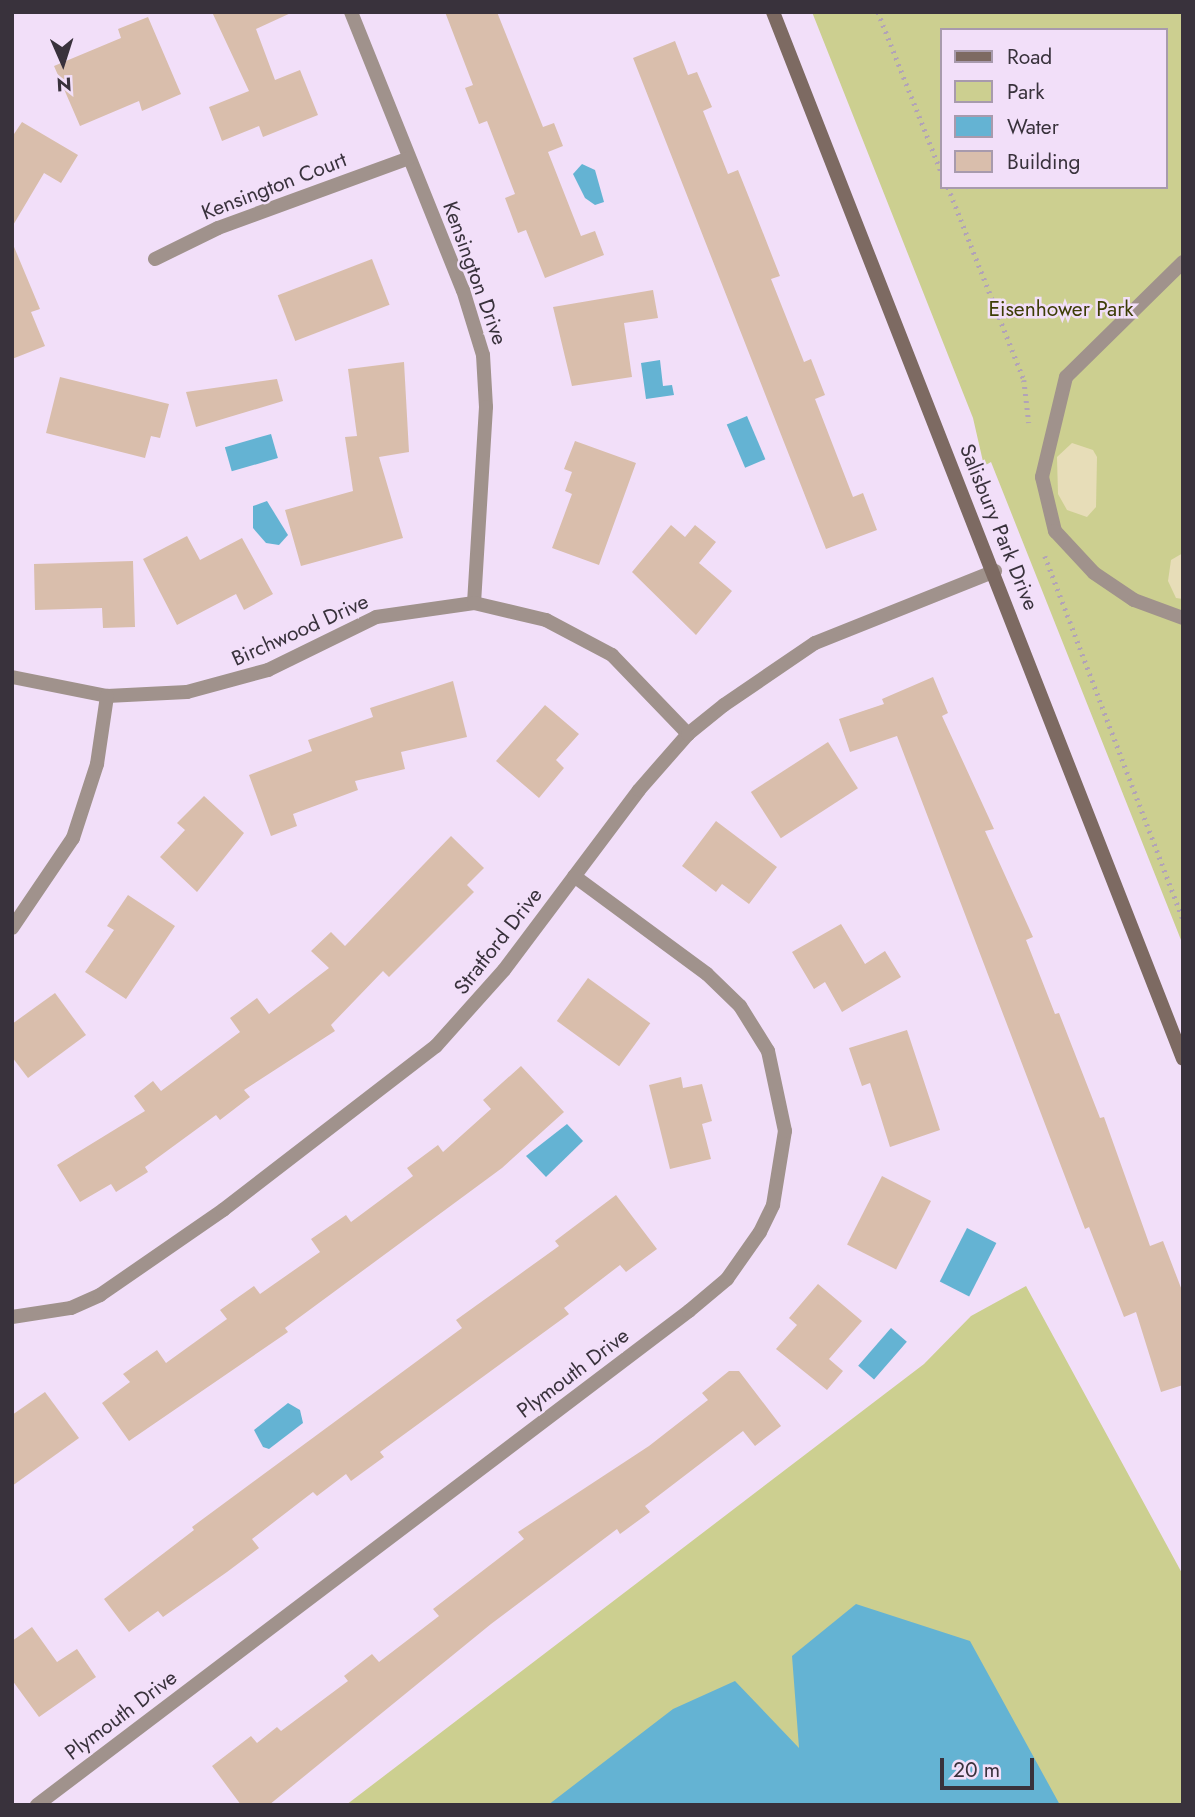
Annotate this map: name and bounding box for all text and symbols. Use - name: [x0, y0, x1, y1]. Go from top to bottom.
- north arrow: [28, 28, 98, 98]
- legend: [940, 28, 1167, 189]
- text: Road: [1007, 42, 1052, 72]
- text: N: [56, 71, 72, 98]
- text: Park: [1007, 77, 1044, 107]
- text: Water: [1007, 112, 1059, 142]
- street label: Kensington Court: [198, 147, 350, 225]
- text: Building: [1007, 147, 1080, 177]
- street label: Kensington Drive: [437, 198, 513, 348]
- park label: Eisenhower Park: [988, 296, 1134, 322]
- street label: Salisbury Park Drive: [954, 440, 1044, 614]
- street label: Birchwood Drive: [228, 589, 372, 671]
- street label: Stratford Drive: [449, 883, 547, 999]
- street label: Plymouth Drive: [512, 1323, 634, 1423]
- street label: Plymouth Drive: [60, 1665, 182, 1765]
- scale bar: [943, 1744, 1038, 1788]
- text: 20 m: [953, 1755, 1000, 1785]

